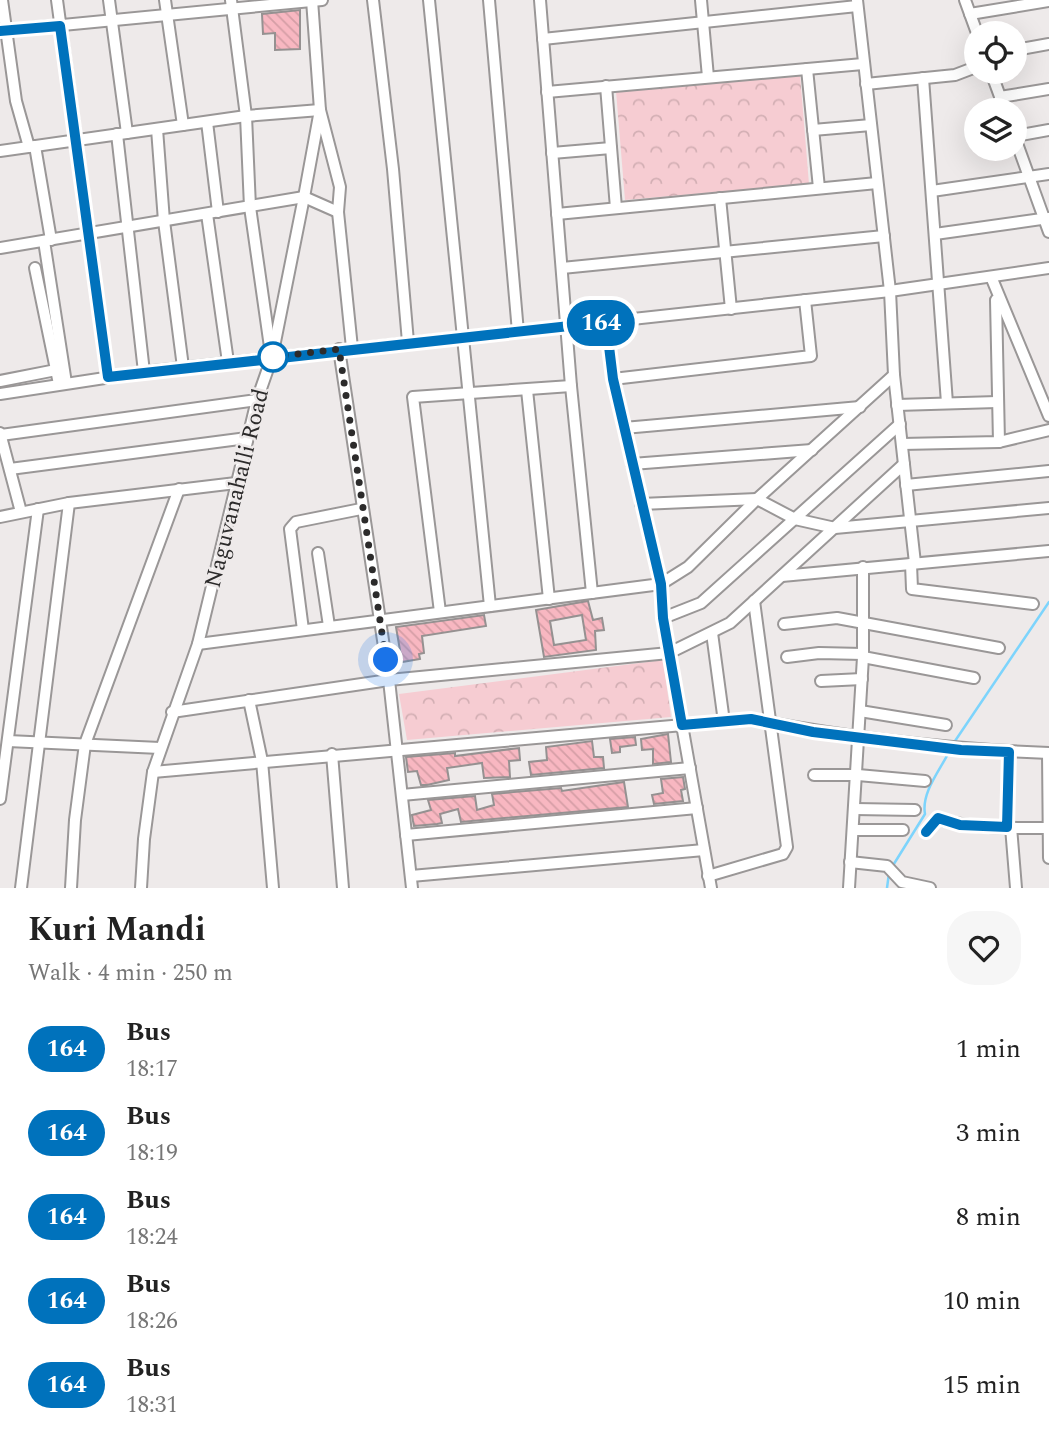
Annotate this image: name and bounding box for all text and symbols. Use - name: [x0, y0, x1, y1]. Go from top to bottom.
- map controls: [964, 21, 1027, 161]
- button: locate: [964, 21, 1027, 84]
- button: layers: [964, 98, 1027, 161]
- line badge: 164: [561, 300, 641, 346]
- text: 164: [581, 305, 621, 341]
- unlabelled marker: [258, 342, 288, 372]
- street label: Naguvanahalli Road: [196, 385, 279, 592]
- your location: [368, 642, 403, 677]
- text: Kuri Mandi: [28, 905, 206, 955]
- button: heart: [947, 911, 1021, 985]
- text: Walk · 4 min · 250 m: [28, 956, 233, 991]
- text: Bus: [126, 1012, 171, 1052]
- text: 1 min: [956, 1029, 1021, 1069]
- text: 164: [46, 1031, 87, 1067]
- text: 18:17: [126, 1052, 178, 1087]
- text: Bus: [126, 1096, 171, 1136]
- text: 3 min: [956, 1113, 1021, 1153]
- text: 164: [46, 1115, 87, 1151]
- text: 18:19: [126, 1136, 178, 1171]
- text: Bus: [126, 1180, 171, 1220]
- text: 8 min: [956, 1197, 1021, 1237]
- text: 164: [46, 1199, 87, 1235]
- text: 18:24: [126, 1220, 178, 1255]
- text: Bus: [126, 1264, 171, 1304]
- text: 10 min: [943, 1281, 1021, 1321]
- text: 164: [46, 1283, 87, 1319]
- text: 18:26: [126, 1304, 178, 1339]
- text: Bus: [126, 1348, 171, 1388]
- text: 15 min: [943, 1365, 1021, 1405]
- text: 164: [46, 1367, 87, 1403]
- text: 18:31: [126, 1388, 178, 1423]

